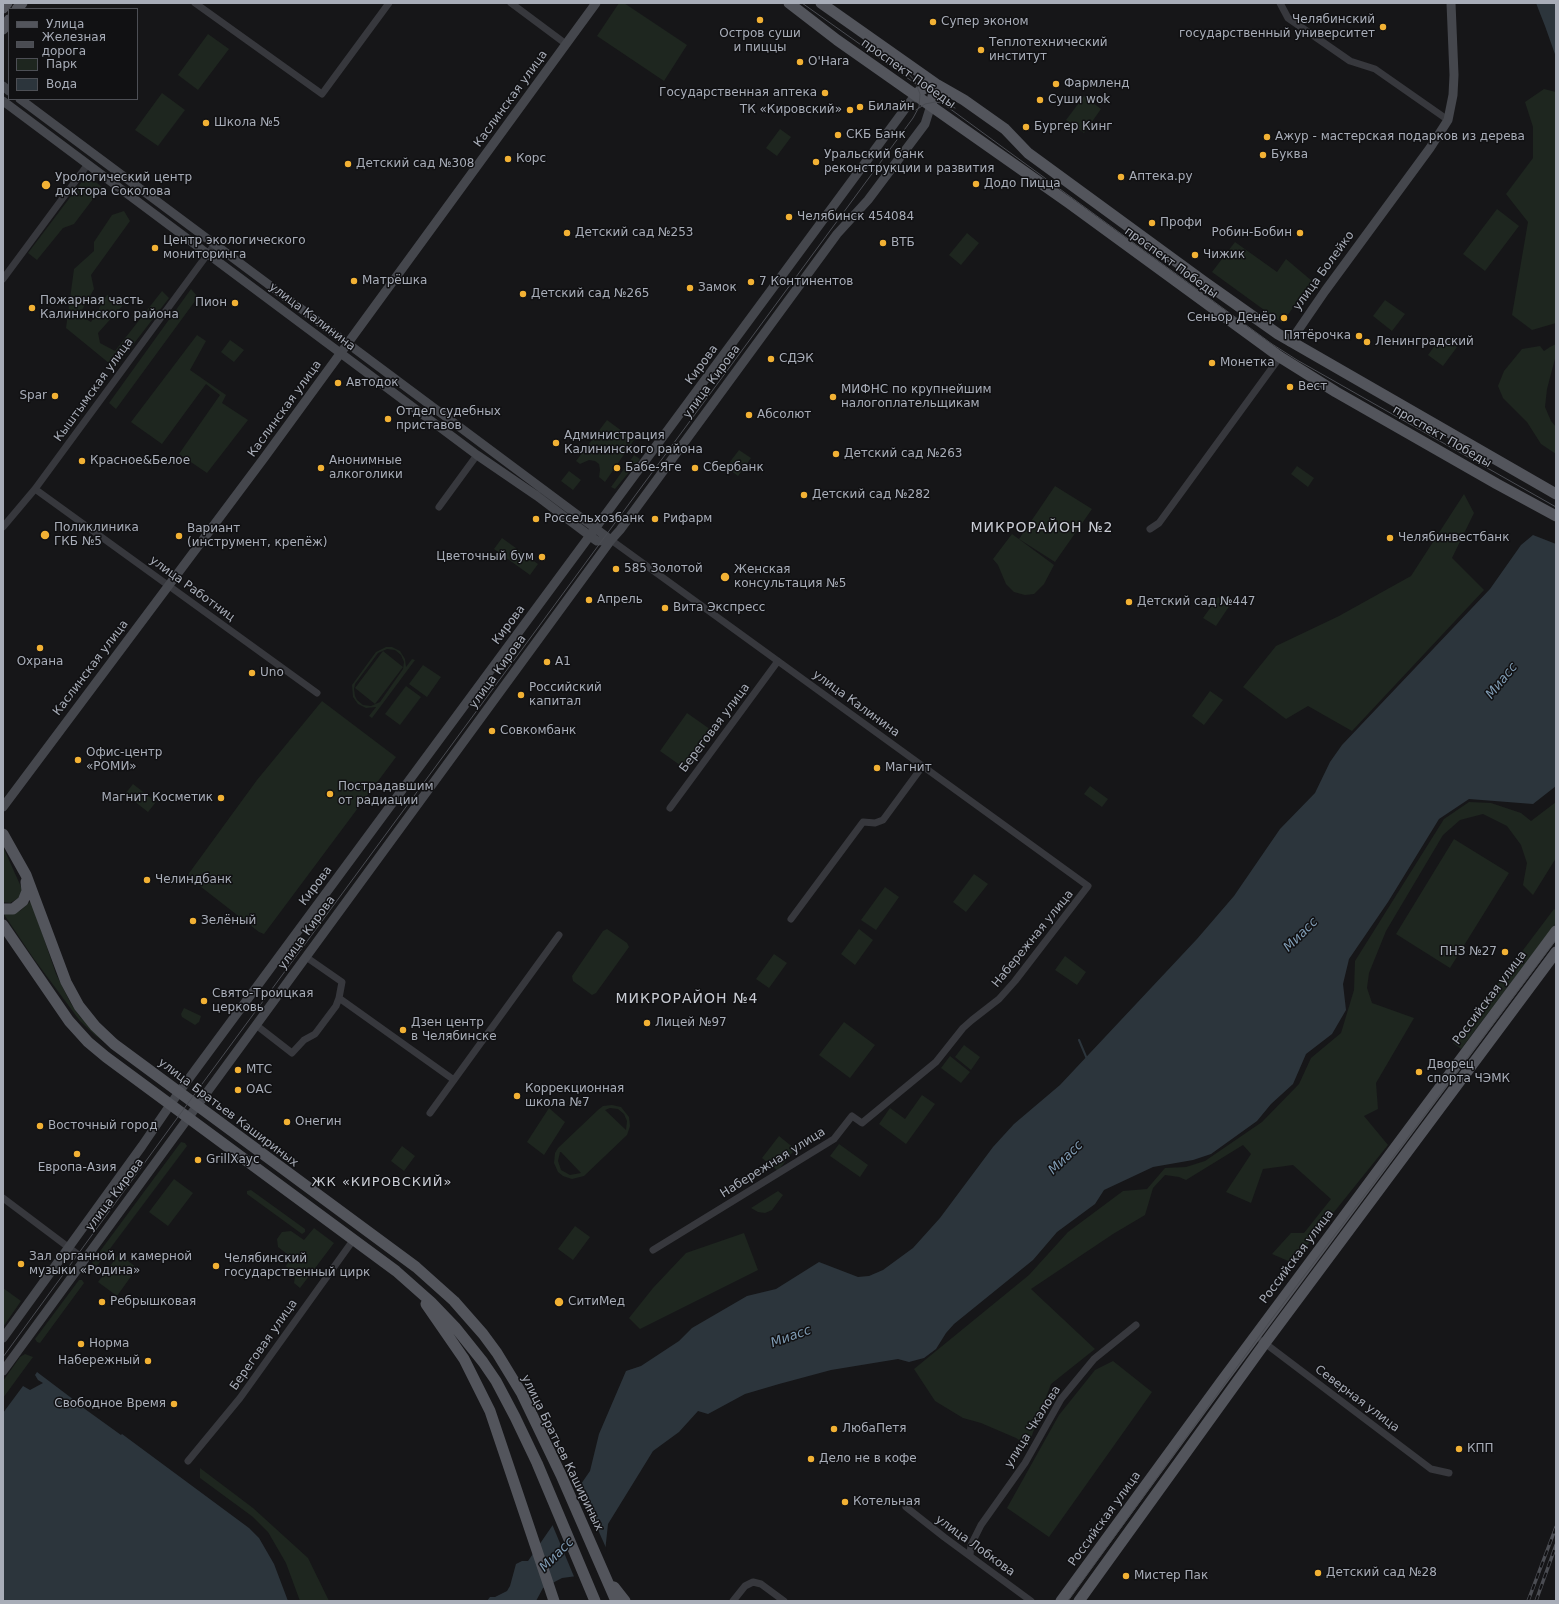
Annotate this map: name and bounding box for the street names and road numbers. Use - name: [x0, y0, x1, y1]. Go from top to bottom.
- street label: проспект Победы: [858, 36, 958, 112]
- street label: Каслинская улица: [471, 48, 551, 150]
- street label: проспект Победы: [1122, 224, 1220, 302]
- street label: улица Болейко: [1290, 228, 1358, 314]
- street label: улица Калинина: [266, 280, 358, 354]
- street label: Кыштымская улица: [51, 335, 137, 445]
- street label: улица Кирова: [680, 342, 744, 422]
- street label: Кирова: [683, 342, 721, 388]
- street label: Каслинская улица: [245, 358, 325, 460]
- street label: проспект Победы: [1390, 403, 1494, 471]
- street label: улица Работниц: [146, 553, 238, 625]
- street label: Кирова: [489, 602, 529, 648]
- street label: Каслинская улица: [50, 617, 132, 719]
- street label: улица Кирова: [466, 632, 530, 712]
- street label: улица Калинина: [810, 668, 902, 740]
- street label: Береговая улица: [677, 681, 753, 775]
- street label: Кирова: [296, 863, 336, 909]
- street label: Набережная улица: [989, 887, 1077, 991]
- street label: улица Кирова: [275, 893, 339, 973]
- street label: Российская улица: [1450, 948, 1530, 1048]
- street label: улица Братьев Кашириных: [155, 1056, 301, 1170]
- street label: Набережная улица: [718, 1125, 828, 1201]
- street label: улица Кирова: [83, 1156, 147, 1234]
- street label: Российская улица: [1257, 1207, 1337, 1307]
- street label: Береговая улица: [227, 1297, 301, 1393]
- street label: Северная улица: [1312, 1363, 1402, 1435]
- street label: улица Братьев Кашириных: [518, 1373, 606, 1533]
- street label: улица Чкалова: [1002, 1383, 1064, 1471]
- street label: Российская улица: [1066, 1469, 1144, 1569]
- street label: улица Лобкова: [932, 1512, 1018, 1580]

